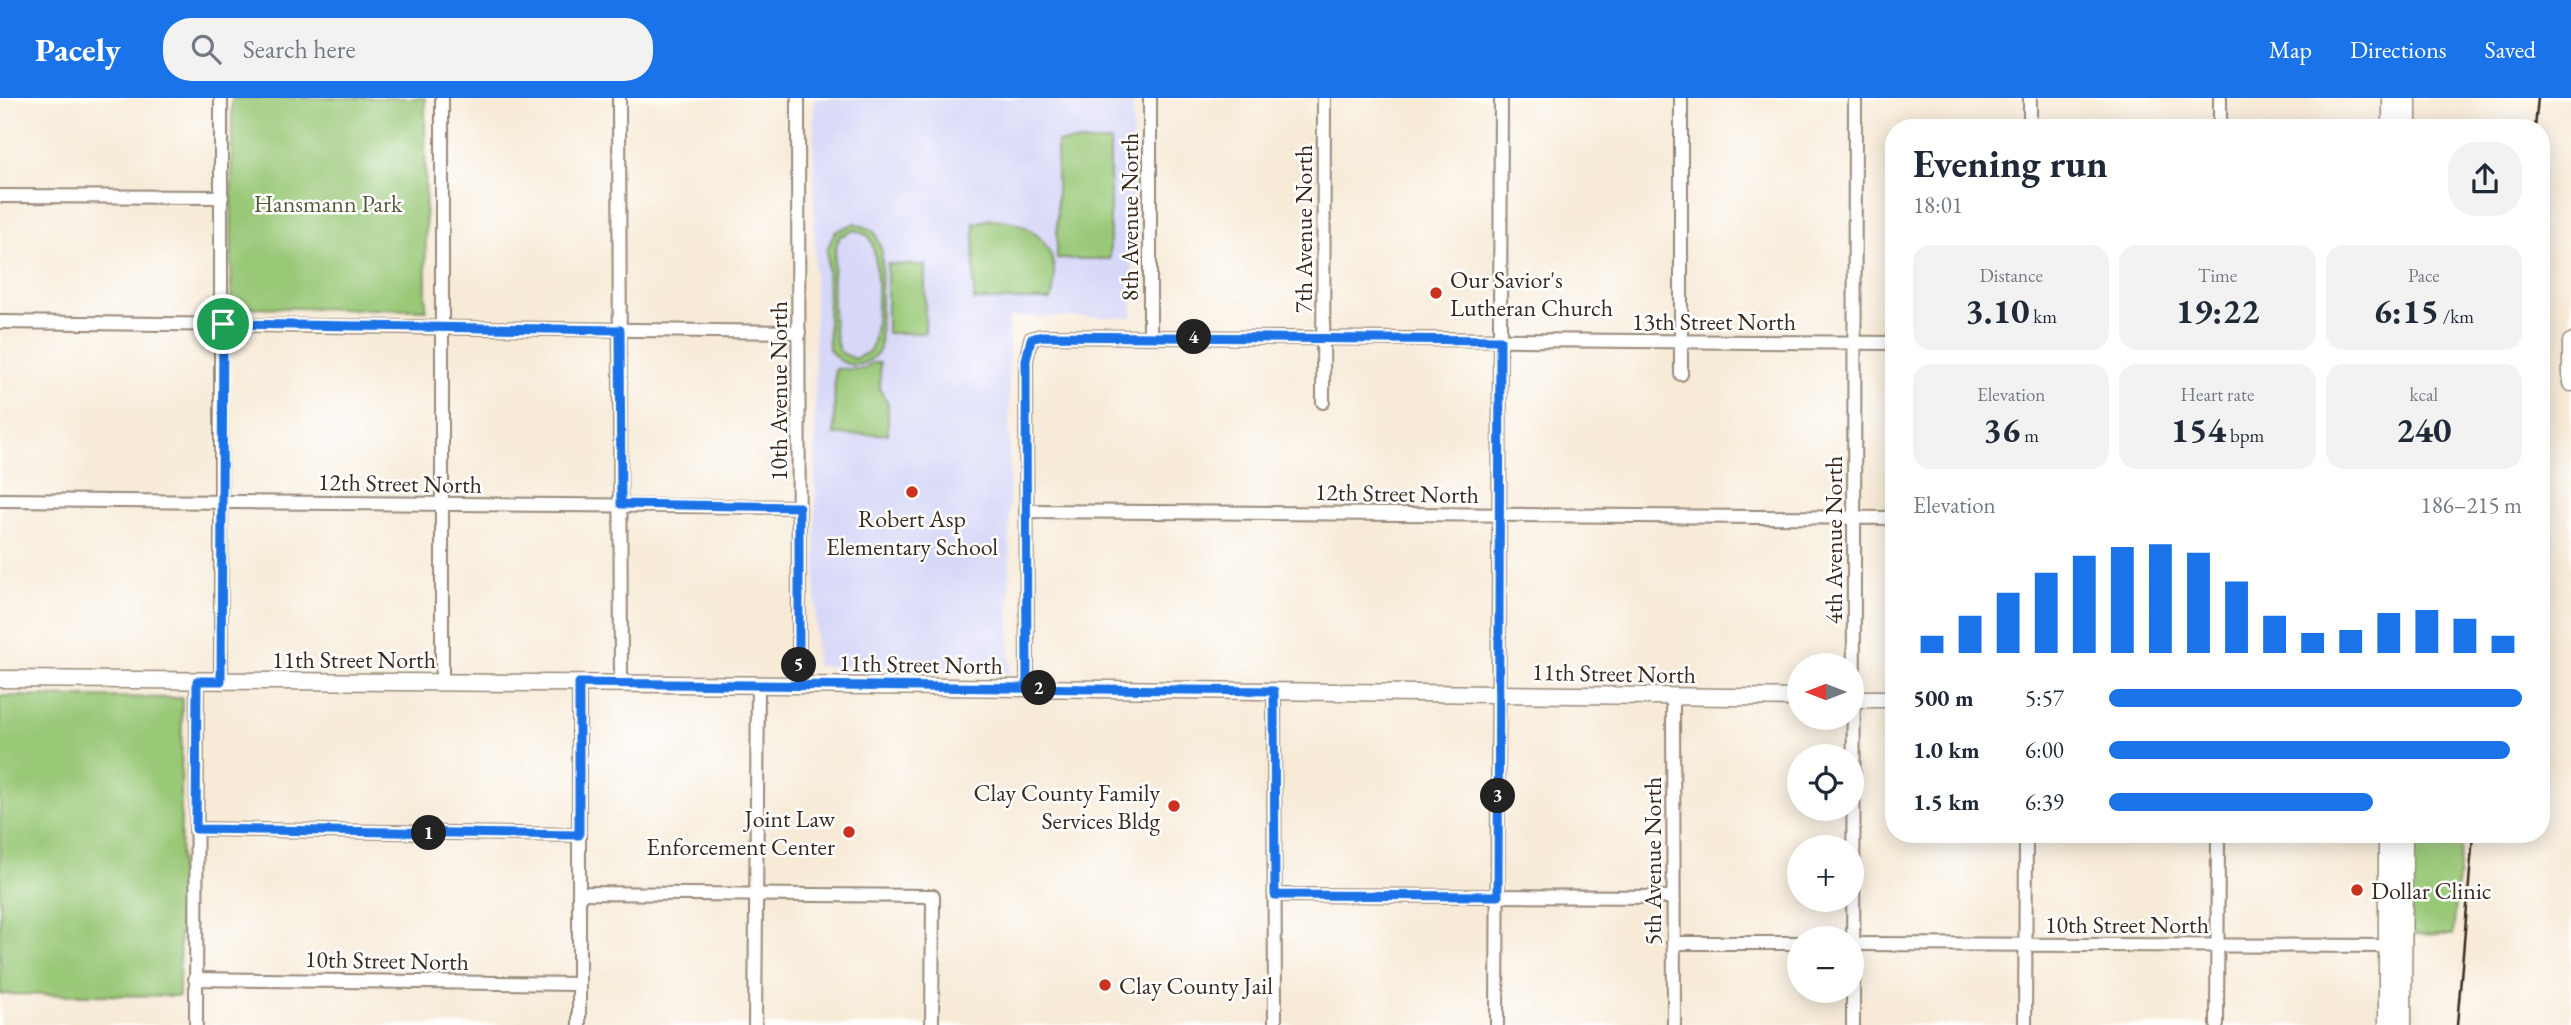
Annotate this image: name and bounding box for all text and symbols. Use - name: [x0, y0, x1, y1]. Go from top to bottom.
- search box: [163, 18, 653, 81]
- text: Pacely: [35, 28, 121, 71]
- icon: search: [187, 30, 225, 68]
- text: Search here: [243, 32, 356, 66]
- text: Map: [2269, 34, 2312, 65]
- text: Directions: [2350, 34, 2447, 65]
- text: Saved: [2485, 34, 2536, 65]
- street label: 8th Avenue North: [1114, 133, 1145, 301]
- text: Evening run: [1913, 139, 2108, 188]
- button: share: [2448, 142, 2522, 216]
- street label: 7th Avenue North: [1288, 145, 1319, 313]
- park label: Hansmann Park: [254, 188, 403, 219]
- text: 18:01: [1913, 190, 1963, 220]
- text: Distance: [1979, 263, 2043, 288]
- text: Time: [2198, 263, 2237, 288]
- text: Pace: [2408, 263, 2440, 288]
- place label: Our Savior's Lutheran Church: [1450, 264, 1613, 323]
- marker: Our Savior's Lutheran Church: [1428, 285, 1444, 301]
- text: 3.10: [1965, 288, 2030, 333]
- text: 19:22: [2176, 288, 2259, 333]
- text: 6:15: [2374, 288, 2439, 333]
- pin: [193, 294, 253, 354]
- street label: 10th Avenue North: [763, 301, 794, 481]
- text: km: [2030, 304, 2057, 329]
- text: /km: [2439, 304, 2474, 329]
- icon: arrive: [204, 305, 242, 343]
- street label: 13th Street North: [1632, 306, 1796, 337]
- pin: 4: [1176, 320, 1212, 354]
- text: 4: [1188, 324, 1199, 349]
- text: Elevation: [1977, 382, 2045, 407]
- text: Heart rate: [2181, 382, 2254, 407]
- text: kcal: [2410, 382, 2438, 407]
- text: 36: [1983, 407, 2020, 452]
- text: 154: [2171, 407, 2226, 452]
- text: 240: [2396, 407, 2452, 452]
- text: m: [2020, 423, 2039, 448]
- text: bpm: [2226, 423, 2264, 448]
- street label: 4th Avenue North: [1818, 456, 1849, 624]
- street label: 12th Street North: [318, 466, 482, 500]
- street label: 12th Street North: [1315, 476, 1479, 510]
- marker: Robert Asp Elementary School: [904, 484, 920, 500]
- text: Elevation: [1913, 490, 1996, 520]
- text: 186–215 m: [2421, 490, 2522, 520]
- place label: Robert Asp Elementary School: [826, 503, 998, 562]
- street label: 11th Street North: [272, 644, 436, 675]
- street label: 11th Street North: [839, 647, 1003, 681]
- pin: 5: [782, 648, 816, 682]
- text: 5: [793, 652, 804, 677]
- north arrow: [1787, 653, 1864, 730]
- map controls: [1787, 653, 1864, 1003]
- street label: 11th Street North: [1532, 656, 1696, 690]
- pin: 2: [1021, 670, 1056, 706]
- text: 2: [1033, 675, 1044, 700]
- text: 500 m: [1913, 683, 1974, 713]
- text: 5:57: [2025, 683, 2064, 713]
- text: 1.0 km: [1913, 735, 1980, 765]
- text: 6:00: [2025, 735, 2064, 765]
- button: locate: [1787, 744, 1864, 821]
- place label: Clay County Family Services Bldg: [973, 777, 1161, 836]
- street label: 5th Avenue North: [1637, 777, 1668, 945]
- pin: 3: [1480, 778, 1516, 814]
- text: 3: [1492, 783, 1503, 808]
- text: 1.5 km: [1913, 787, 1980, 817]
- text: 6:39: [2025, 787, 2064, 817]
- marker: Clay County Family Services Bldg: [1166, 798, 1182, 814]
- place label: Joint Law Enforcement Center: [646, 803, 836, 862]
- pin: 1: [412, 816, 446, 850]
- text: 1: [423, 820, 434, 845]
- marker: Joint Law Enforcement Center: [841, 824, 857, 840]
- button: +: [1787, 835, 1864, 912]
- place label: Dollar Clinic: [2371, 875, 2492, 906]
- marker: Dollar Clinic: [2349, 882, 2365, 898]
- street label: 10th Street North: [2045, 909, 2209, 940]
- button: −: [1787, 926, 1864, 1003]
- street label: 10th Street North: [305, 943, 469, 977]
- place label: Clay County Jail: [1119, 970, 1273, 1001]
- marker: Clay County Jail: [1097, 977, 1113, 993]

